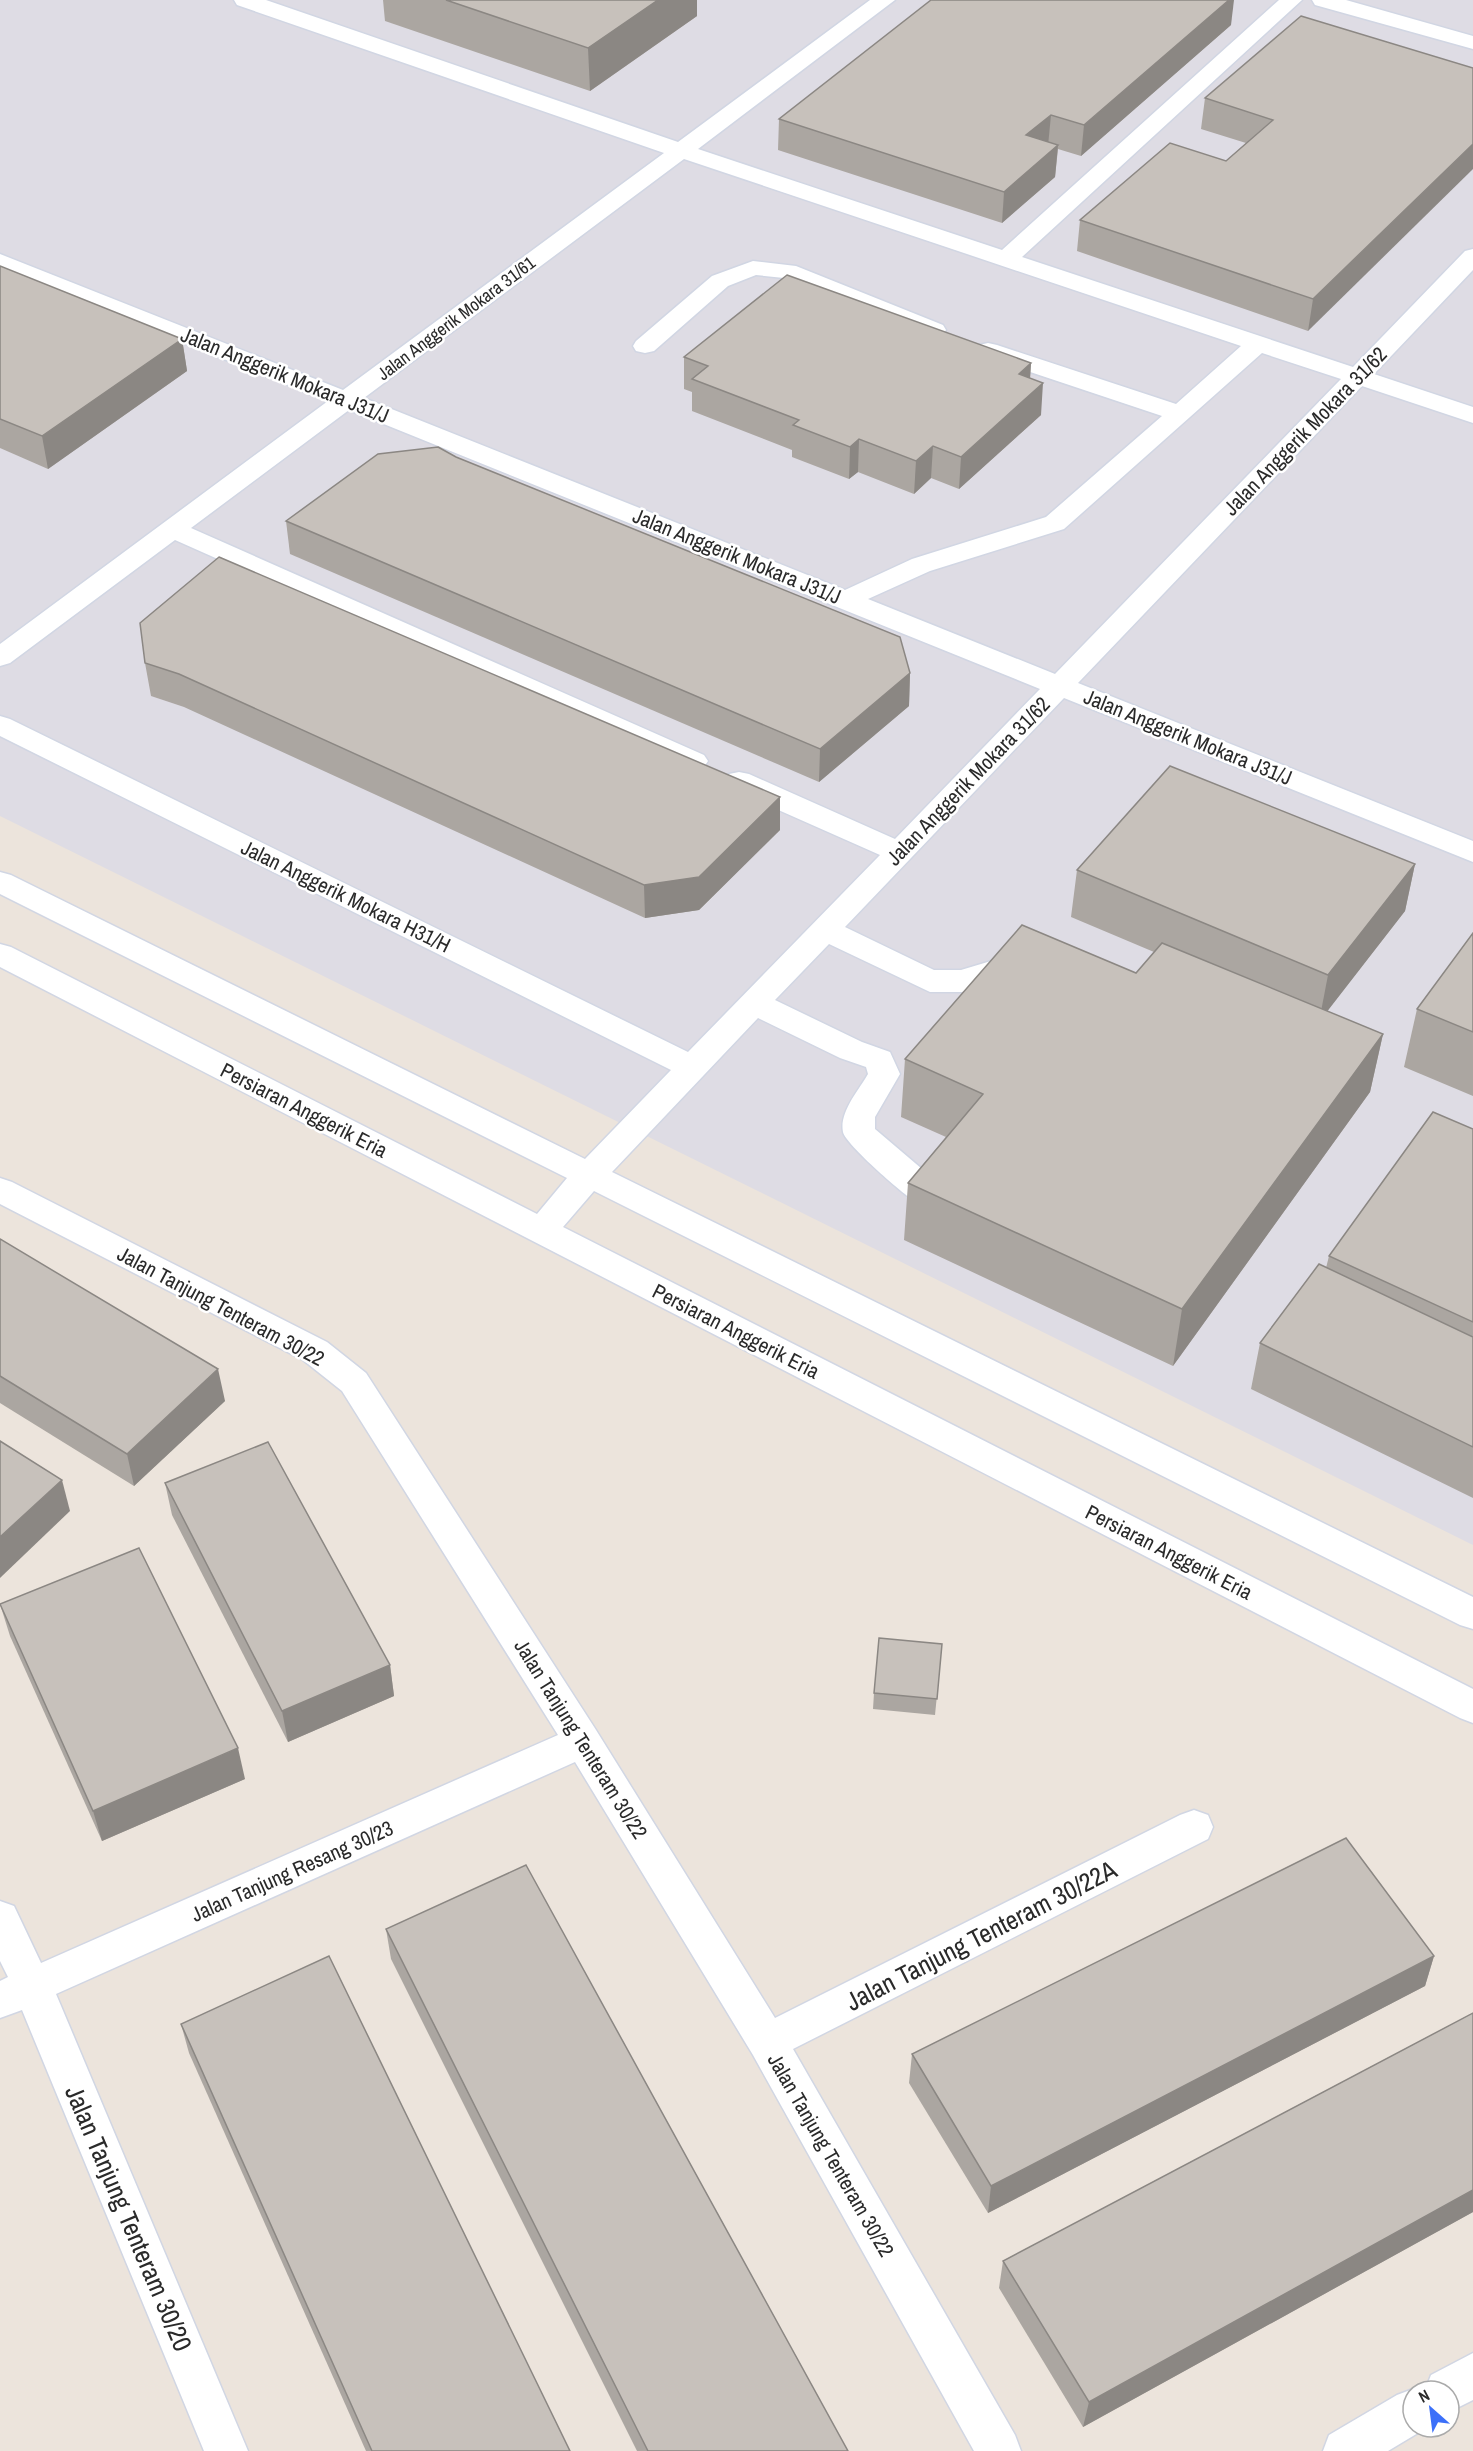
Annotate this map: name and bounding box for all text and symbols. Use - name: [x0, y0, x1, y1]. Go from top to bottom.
- street label: Jalan Anggerik Mokara 31/61: [372, 250, 541, 386]
- street label: Jalan Anggerik Mokara J31/J: [177, 320, 393, 430]
- street label: Jalan Anggerik Mokara 31/62: [1217, 340, 1393, 522]
- street label: Jalan Anggerik Mokara J31/J: [629, 501, 845, 611]
- street label: Jalan Anggerik Mokara J31/J: [1080, 682, 1296, 792]
- street label: Jalan Anggerik Mokara 31/62: [880, 690, 1056, 872]
- street label: Jalan Anggerik Mokara H31/H: [236, 833, 456, 959]
- street label: Persiaran Anggerik Eria: [216, 1055, 393, 1165]
- street label: Jalan Tanjung Tenteram 30/22: [112, 1239, 330, 1373]
- street label: Persiaran Anggerik Eria: [648, 1276, 825, 1386]
- street label: Persiaran Anggerik Eria: [1081, 1497, 1258, 1607]
- street label: Jalan Tanjung Tenteram 30/22: [508, 1634, 654, 1844]
- street label: Jalan Tanjung Resang 30/23: [186, 1813, 398, 1929]
- street label: Jalan Tanjung Tenteram 30/22A: [840, 1851, 1123, 2019]
- street label: Jalan Tanjung Tenteram 30/22: [761, 2048, 901, 2262]
- street label: Jalan Tanjung Tenteram 30/20: [57, 2080, 201, 2356]
- north arrow: [1401, 2379, 1461, 2439]
- text: N: [1415, 2384, 1433, 2408]

